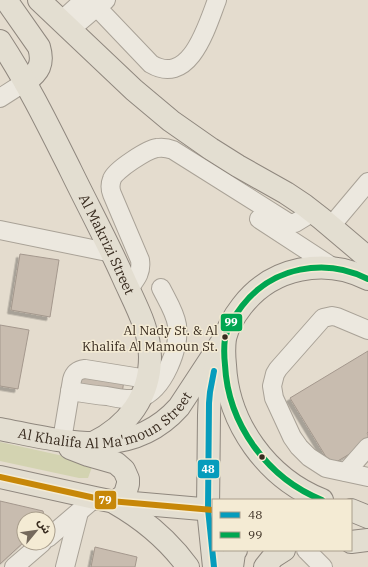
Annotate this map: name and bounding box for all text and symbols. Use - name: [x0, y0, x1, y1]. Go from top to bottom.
- street label: Al Makrizi Street: [75, 191, 139, 298]
- line badge: 99: [220, 313, 243, 332]
- text: 99: [224, 315, 238, 329]
- place label: Al Nady St. & Al Khalifa Al Mamoun St.: [82, 322, 218, 355]
- marker: Al Nady St. & Al Khalifa Al Mamoun St.: [220, 332, 230, 342]
- street label: Al Khalifa Al Ma'moun Street: [17, 388, 196, 452]
- unlabelled marker: [257, 452, 267, 462]
- line badge: 48: [197, 459, 220, 479]
- text: 48: [201, 462, 215, 476]
- line badge: 79: [94, 490, 117, 510]
- text: 79: [98, 493, 112, 507]
- legend: [212, 499, 352, 551]
- text: 48: [248, 507, 262, 522]
- north arrow: [16, 511, 56, 551]
- text: ش: [35, 516, 55, 536]
- text: 99: [248, 527, 262, 542]

